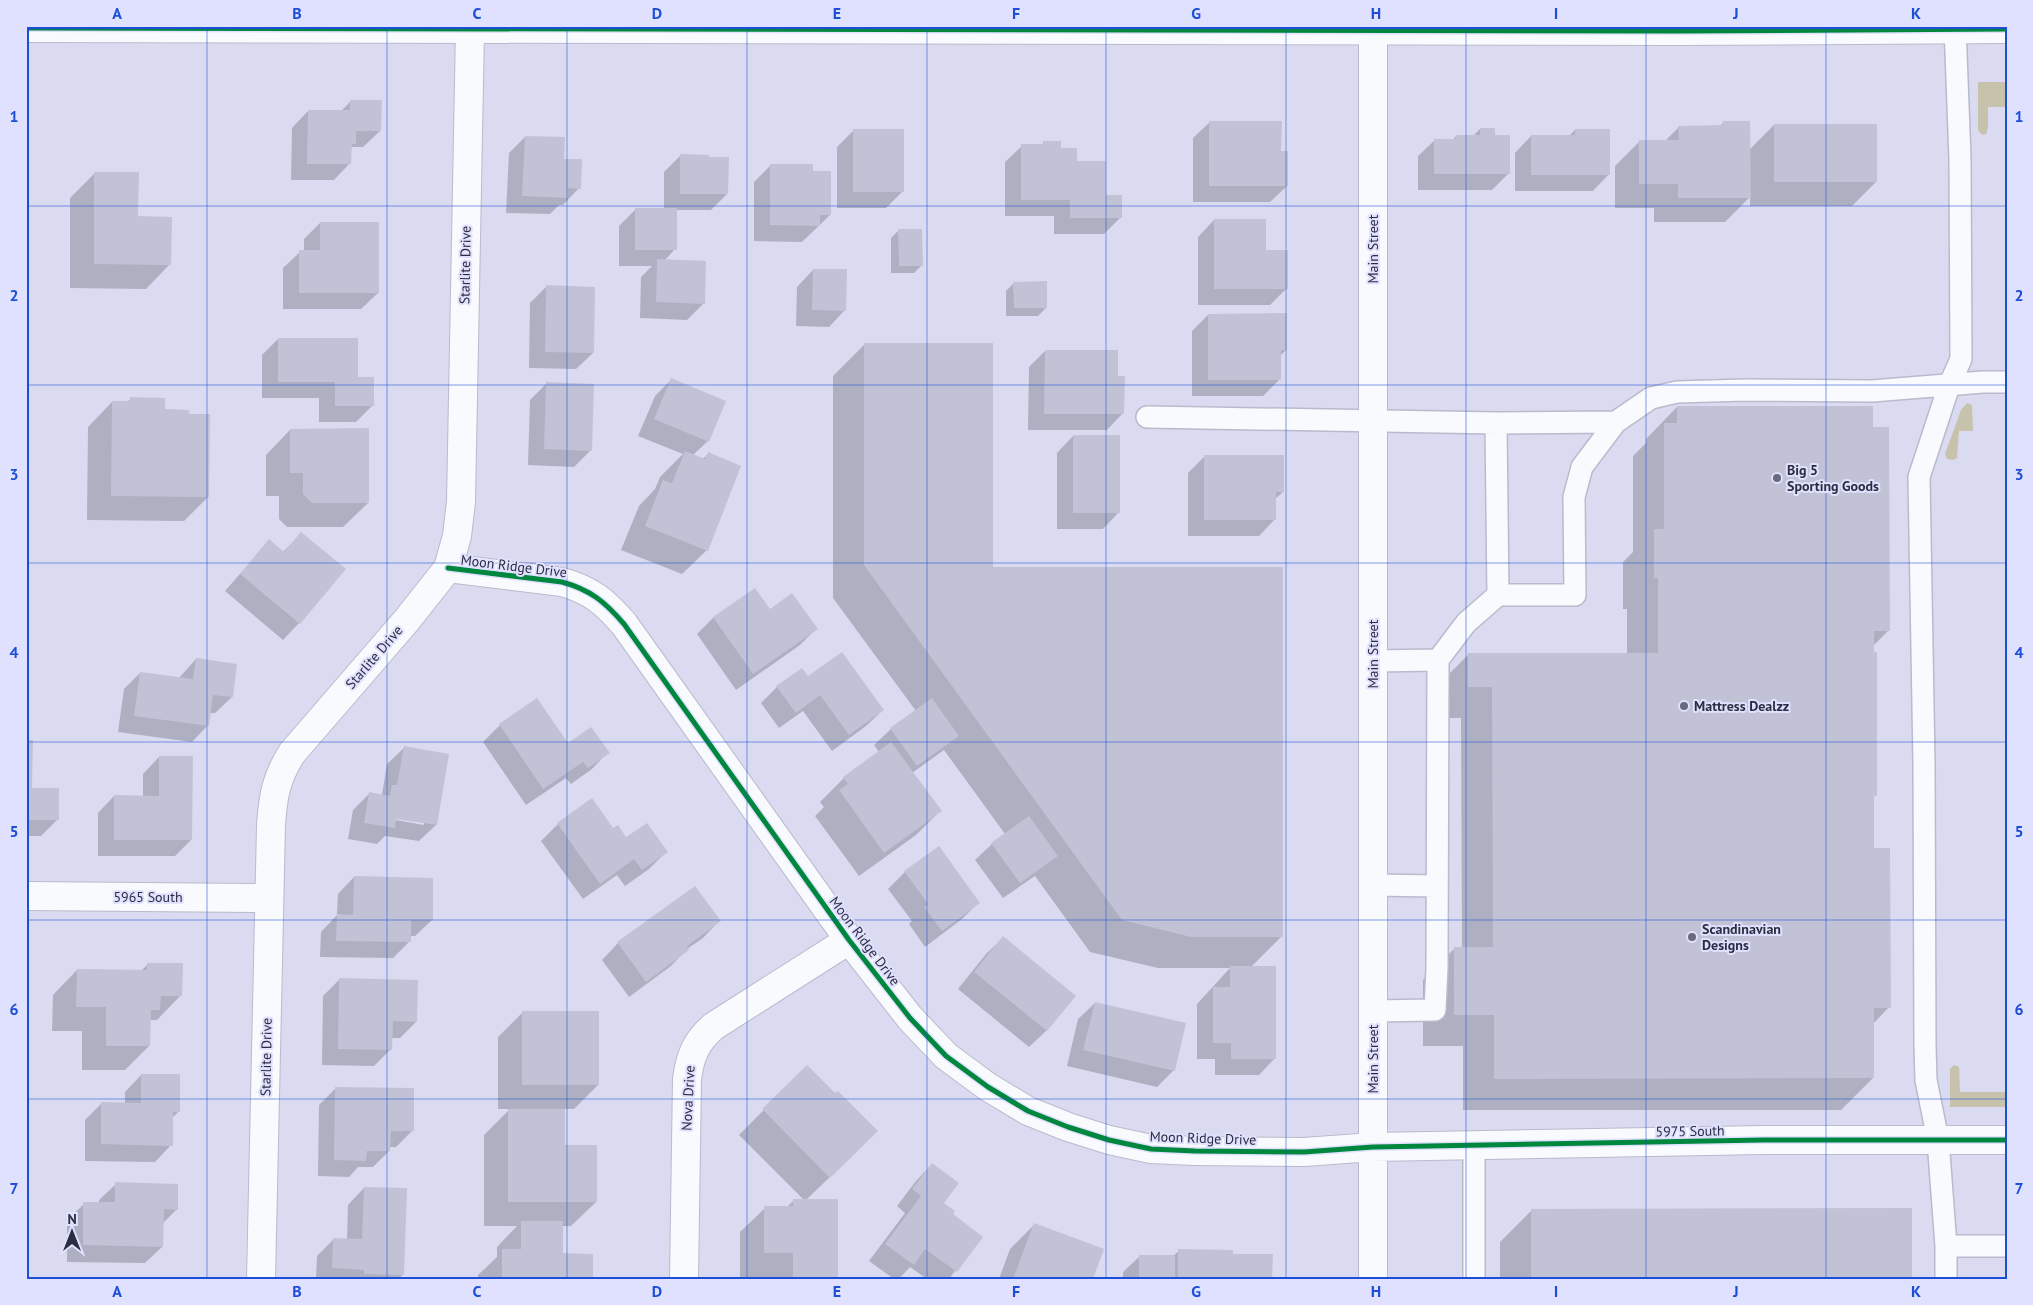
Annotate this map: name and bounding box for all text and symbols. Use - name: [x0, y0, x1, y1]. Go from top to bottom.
- text: A: [112, 3, 122, 23]
- text: B: [292, 3, 302, 23]
- text: C: [473, 3, 482, 23]
- text: D: [652, 3, 662, 23]
- text: E: [833, 3, 841, 23]
- text: F: [1012, 3, 1020, 23]
- text: G: [1191, 3, 1201, 23]
- text: H: [1371, 3, 1381, 23]
- text: I: [1554, 3, 1558, 23]
- text: J: [1732, 3, 1739, 23]
- text: K: [1911, 3, 1921, 23]
- text: 1: [9, 106, 19, 126]
- text: 1: [2014, 106, 2024, 126]
- street label: Main Street: [1364, 214, 1382, 283]
- street label: Starlite Drive: [455, 226, 475, 304]
- text: 2: [9, 285, 19, 305]
- text: 2: [2014, 285, 2024, 305]
- place label: Big 5 Sporting Goods: [1787, 461, 1879, 495]
- text: 3: [9, 464, 19, 484]
- text: 3: [2014, 464, 2024, 484]
- marker: Big 5 Sporting Goods: [1771, 472, 1783, 484]
- street label: Moon Ridge Drive: [460, 551, 568, 581]
- street label: Main Street: [1364, 619, 1382, 688]
- street label: Starlite Drive: [341, 621, 407, 693]
- text: 4: [9, 642, 19, 662]
- text: 4: [2014, 642, 2024, 662]
- place label: Mattress Dealzz: [1694, 697, 1789, 715]
- marker: Mattress Dealzz: [1678, 700, 1690, 712]
- text: 5: [9, 821, 19, 841]
- text: 5: [2014, 821, 2024, 841]
- street label: 5965 South: [113, 888, 183, 906]
- street label: Moon Ridge Drive: [826, 893, 904, 989]
- place label: Scandinavian Designs: [1702, 920, 1781, 954]
- marker: Scandinavian Designs: [1686, 931, 1698, 943]
- text: 6: [9, 999, 19, 1019]
- text: 6: [2014, 999, 2024, 1019]
- street label: Starlite Drive: [256, 1018, 276, 1096]
- street label: Main Street: [1364, 1024, 1382, 1093]
- street label: Nova Drive: [677, 1065, 699, 1131]
- street label: 5975 South: [1655, 1121, 1725, 1141]
- street label: Moon Ridge Drive: [1149, 1127, 1257, 1149]
- text: 7: [9, 1178, 19, 1198]
- text: 7: [2014, 1178, 2024, 1198]
- north arrow: [48, 1208, 98, 1258]
- text: N: [67, 1210, 77, 1228]
- text: A: [112, 1281, 122, 1301]
- text: B: [292, 1281, 302, 1301]
- text: C: [473, 1281, 482, 1301]
- text: D: [652, 1281, 662, 1301]
- text: E: [833, 1281, 841, 1301]
- text: F: [1012, 1281, 1020, 1301]
- text: G: [1191, 1281, 1201, 1301]
- text: H: [1371, 1281, 1381, 1301]
- text: I: [1554, 1281, 1558, 1301]
- text: J: [1732, 1281, 1739, 1301]
- text: K: [1911, 1281, 1921, 1301]

